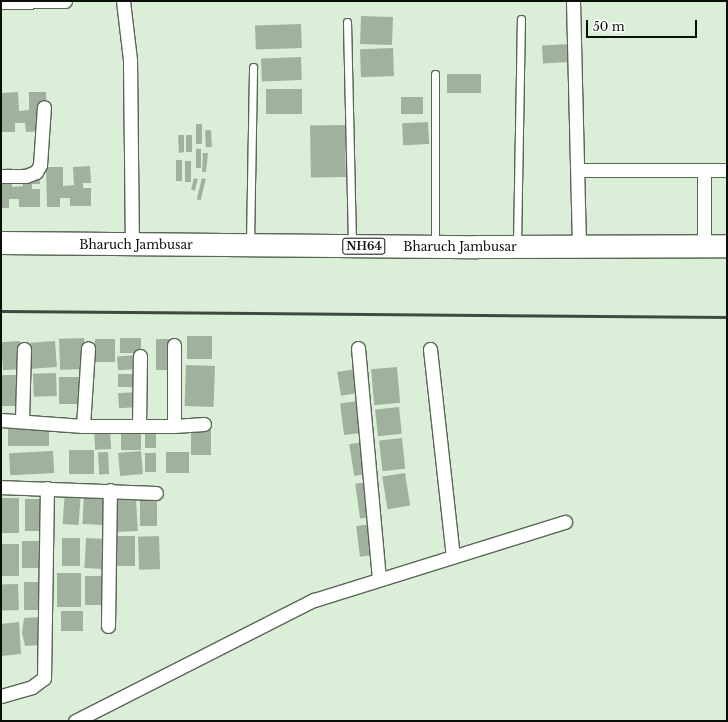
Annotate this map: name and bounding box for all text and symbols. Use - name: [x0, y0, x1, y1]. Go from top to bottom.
- scale bar: [588, 12, 699, 38]
- text: 50 m: [593, 19, 625, 34]
- road number: NH64: [342, 237, 386, 255]
- street label: Bharuch Jambusar: [79, 238, 193, 252]
- street label: Bharuch Jambusar: [403, 240, 517, 254]

